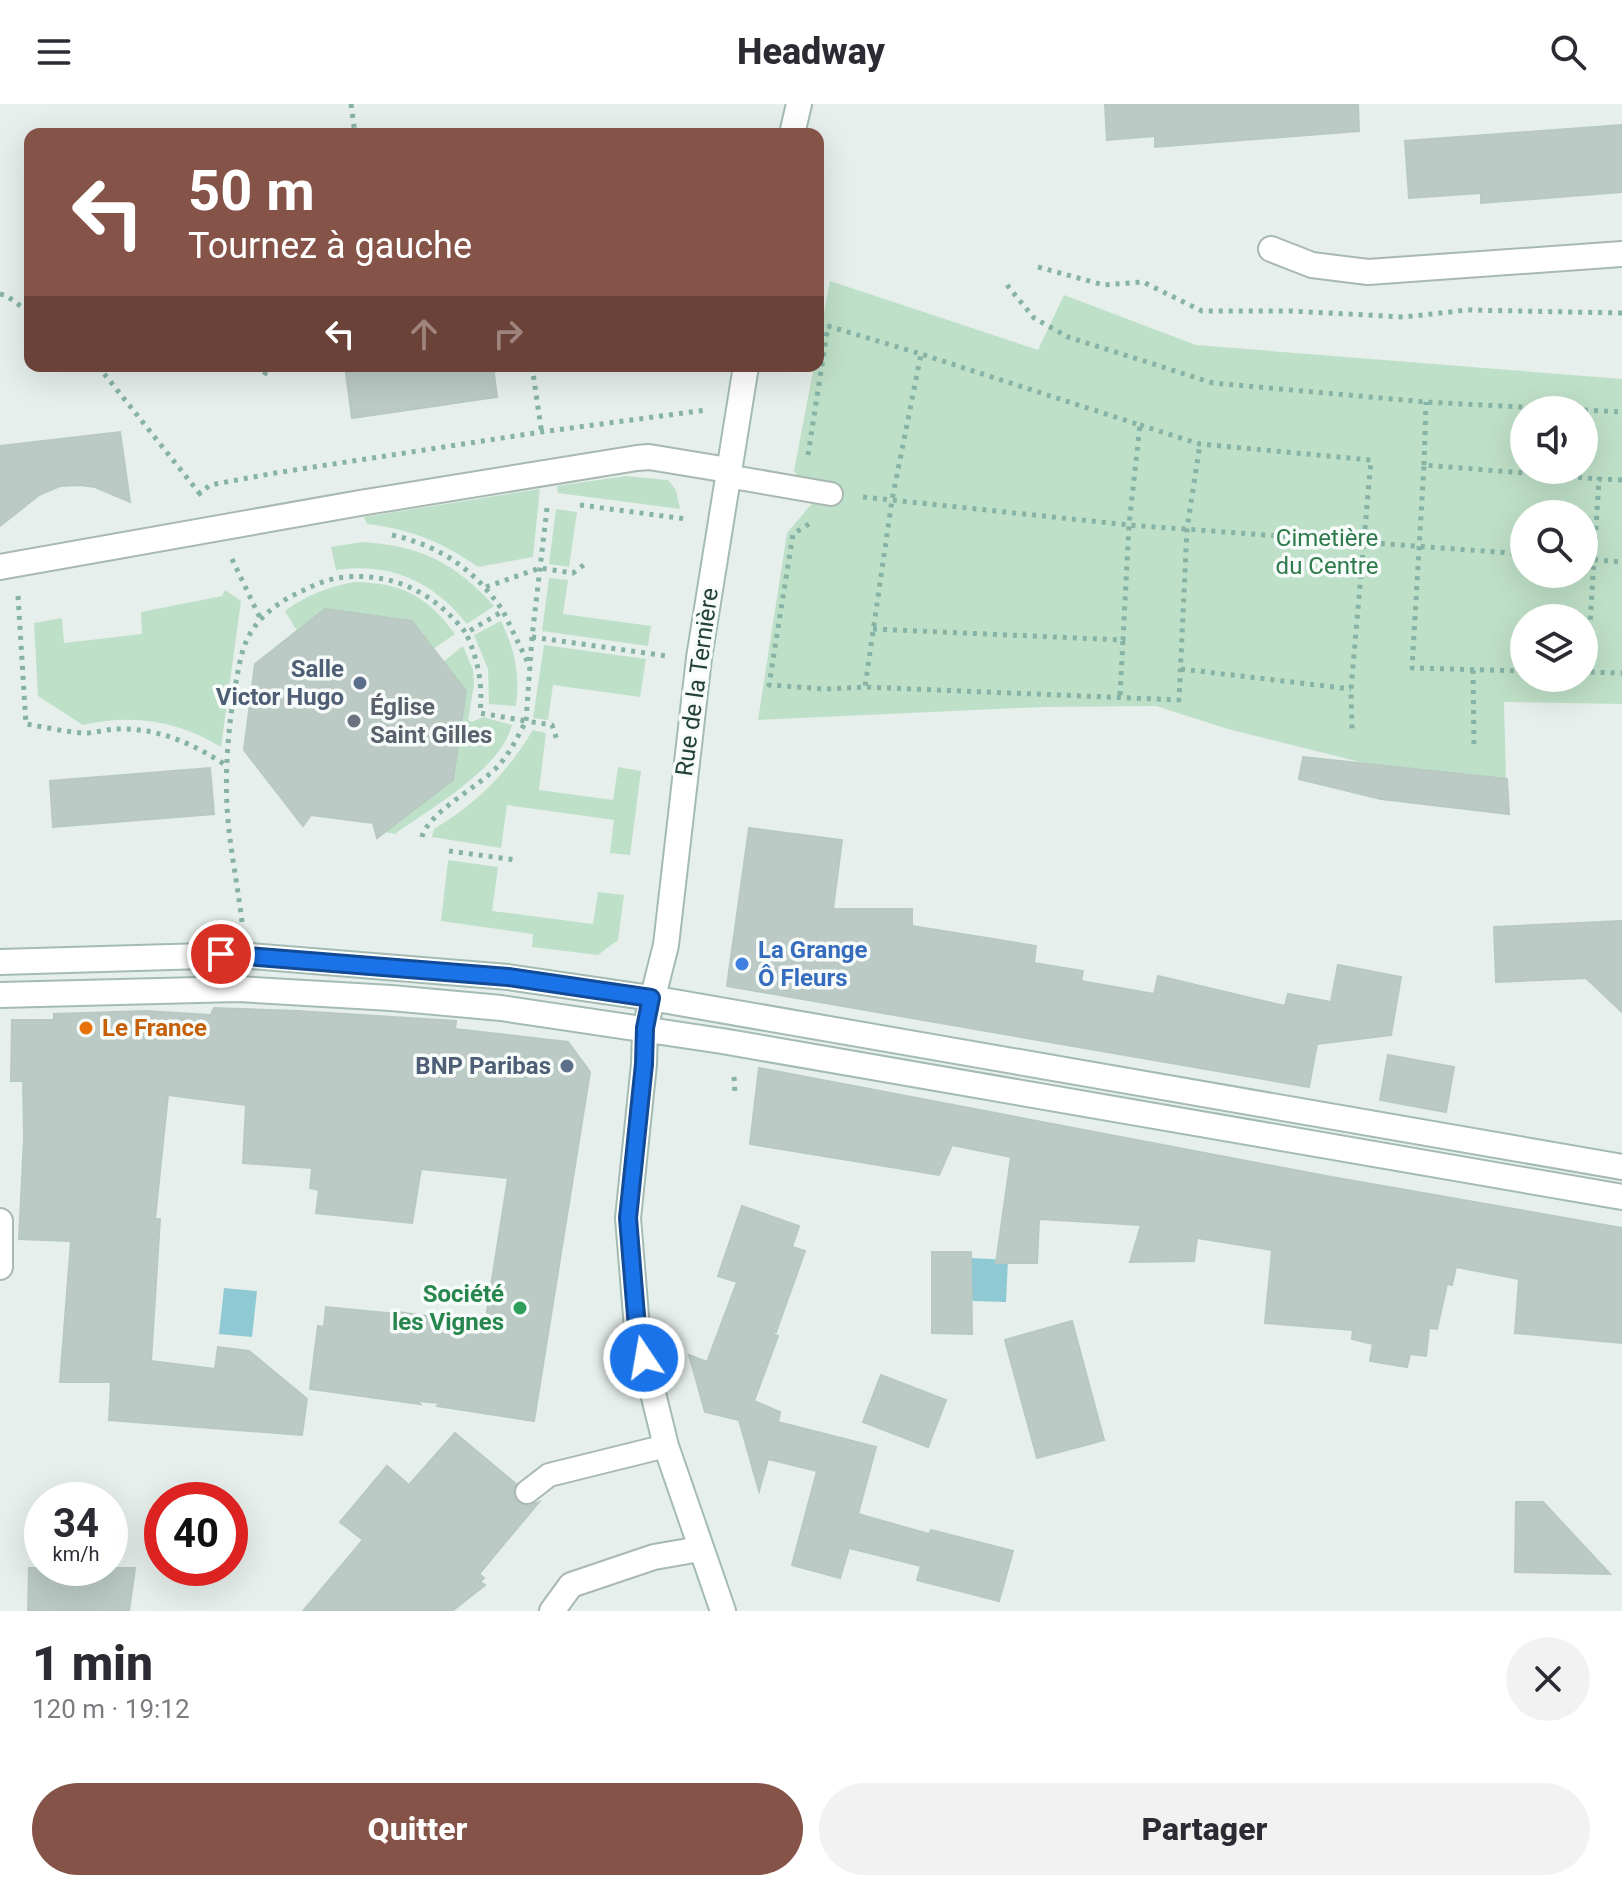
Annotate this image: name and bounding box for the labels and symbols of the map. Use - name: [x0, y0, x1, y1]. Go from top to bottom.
- park label: Cimetière du Centre: [1276, 524, 1378, 580]
- street label: Rue de la Ternière: [670, 586, 724, 778]
- place label: Salle Victor Hugo: [216, 655, 344, 711]
- marker: Salle Victor Hugo: [351, 674, 369, 692]
- place label: Église Saint Gilles: [370, 693, 492, 749]
- marker: Église Saint Gilles: [345, 712, 363, 730]
- pin: [187, 920, 255, 988]
- place label: La Grange Ô Fleurs: [758, 936, 868, 992]
- marker: La Grange Ô Fleurs: [733, 955, 751, 973]
- place label: Le France: [102, 1014, 207, 1042]
- marker: Le France: [77, 1019, 95, 1037]
- place label: BNP Paribas: [415, 1052, 551, 1080]
- marker: BNP Paribas: [558, 1057, 576, 1075]
- place label: Société les Vignes: [392, 1280, 504, 1336]
- marker: Société les Vignes: [511, 1299, 529, 1317]
- position arrow: [602, 1316, 686, 1400]
- speed limit sign: 40: [144, 1482, 248, 1586]

